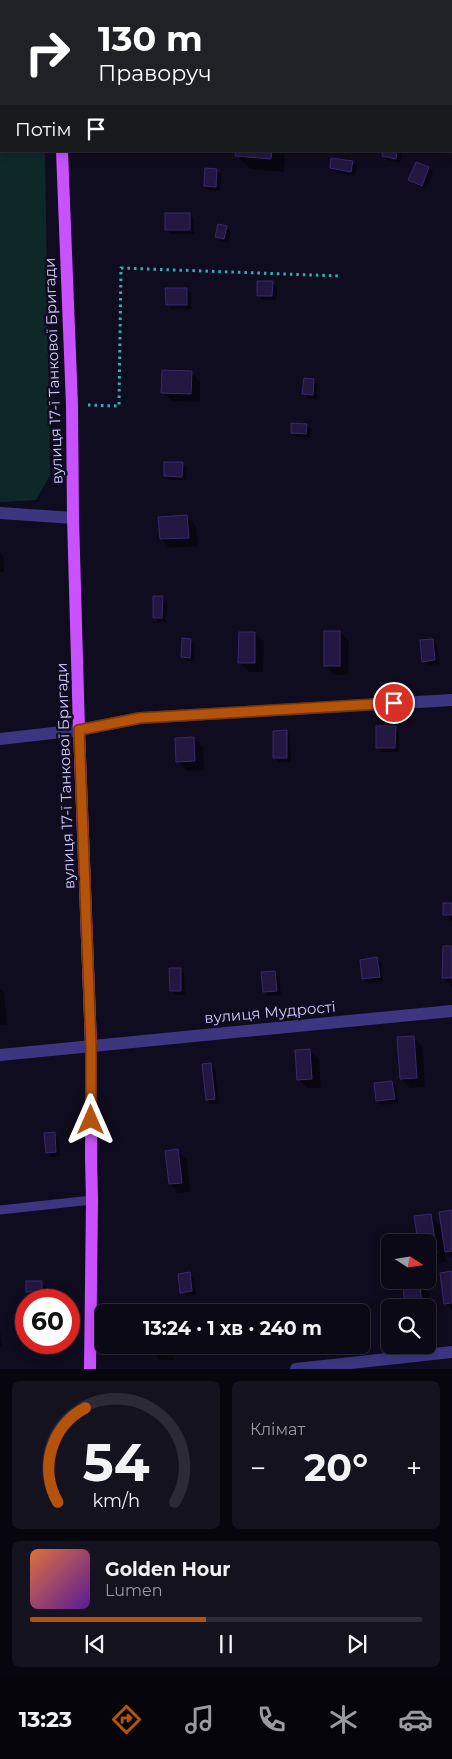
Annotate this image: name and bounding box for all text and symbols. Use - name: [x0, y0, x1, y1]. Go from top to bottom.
- text: 130 m: [98, 17, 203, 60]
- icon: right: [15, 20, 80, 85]
- text: Праворуч: [98, 60, 212, 87]
- icon: arrive: [82, 115, 110, 143]
- text: Потім: [15, 118, 72, 141]
- street label: вулиця 17-ї Танкової Бригади: [40, 257, 66, 485]
- street label: вулиця 17-ї Танкової Бригади: [52, 662, 78, 890]
- pin: [373, 682, 415, 724]
- icon: arrive: [380, 689, 408, 717]
- street label: вулиця Мудрості: [204, 997, 336, 1027]
- position arrow: [64, 1093, 116, 1145]
- north arrow: [381, 1234, 436, 1289]
- map controls: [381, 1234, 436, 1354]
- speed limit sign: 60: [15, 1289, 80, 1354]
- button: search: [381, 1299, 436, 1354]
- text: 13:24 · 1 хв · 240 m: [143, 1317, 322, 1340]
- text: Клімат: [250, 1420, 305, 1439]
- text: 54: [83, 1431, 150, 1494]
- text: 20°: [304, 1444, 368, 1491]
- text: −: [250, 1451, 266, 1485]
- text: +: [406, 1451, 422, 1485]
- text: km/h: [92, 1490, 140, 1511]
- text: Golden Hour: [105, 1558, 231, 1581]
- text: Lumen: [105, 1581, 163, 1600]
- icon: previous: [81, 1630, 109, 1658]
- icon: pause: [212, 1630, 240, 1658]
- icon: next: [343, 1630, 371, 1658]
- icon: directions: [109, 1702, 144, 1737]
- icon: music: [182, 1702, 217, 1737]
- icon: phone: [254, 1702, 289, 1737]
- icon: climate: [326, 1702, 361, 1737]
- icon: car: [398, 1702, 433, 1737]
- text: 13:23: [19, 1706, 72, 1733]

